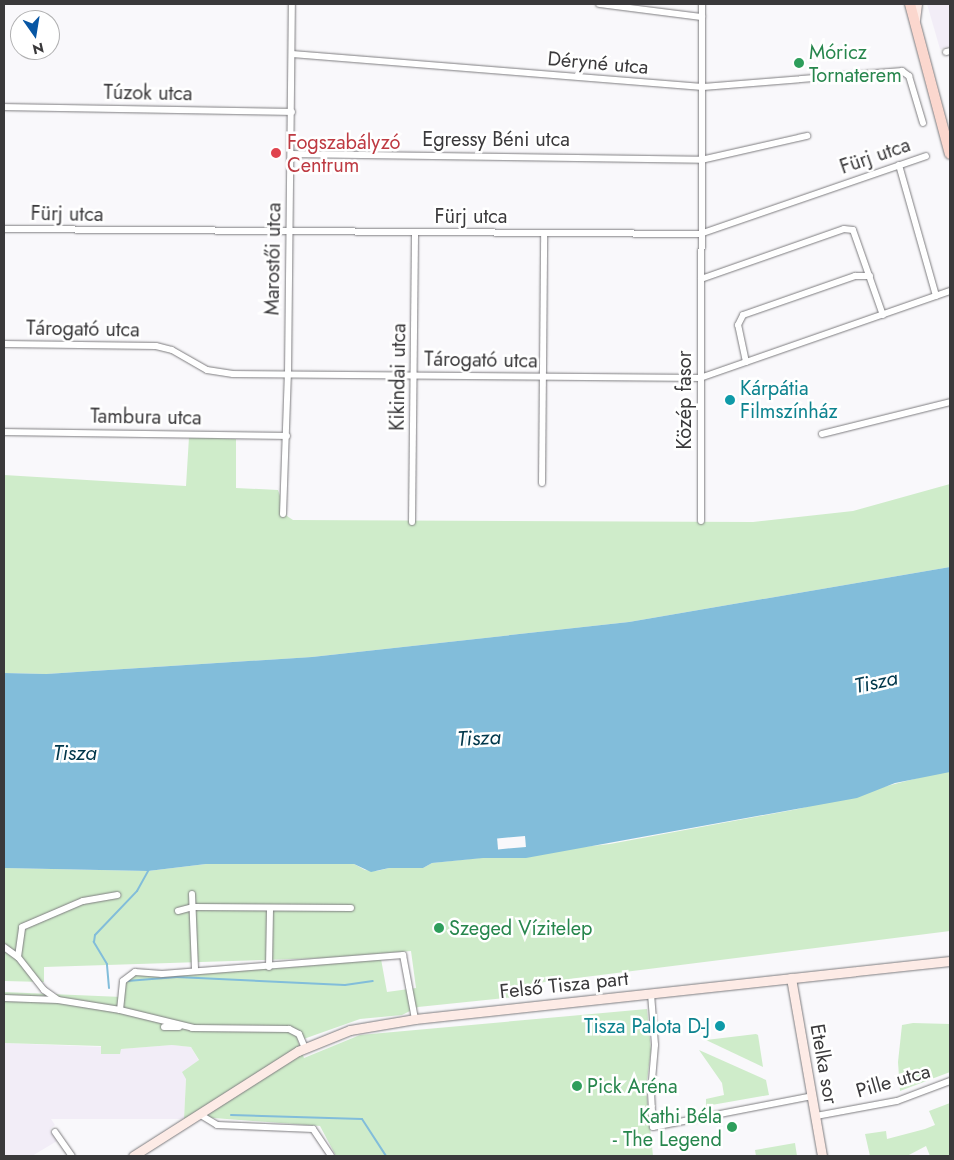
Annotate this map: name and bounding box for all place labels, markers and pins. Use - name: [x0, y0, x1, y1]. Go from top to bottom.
- place label: Móricz Tornaterem: [809, 40, 902, 87]
- marker: Móricz Tornaterem: [793, 57, 805, 69]
- place label: Fogszabályzó Centrum: [287, 130, 401, 177]
- marker: Fogszabályzó Centrum: [269, 146, 283, 160]
- place label: Kárpátia Filmszínház: [740, 376, 838, 423]
- marker: Kárpátia Filmszínház: [724, 394, 736, 406]
- place label: Szeged Vízitelep: [449, 916, 592, 940]
- marker: Szeged Vízitelep: [433, 922, 445, 934]
- place label: Tisza Palota D-J: [584, 1014, 710, 1038]
- marker: Tisza Palota D-J: [714, 1020, 726, 1032]
- place label: Pick Aréna: [587, 1074, 678, 1098]
- marker: Pick Aréna: [571, 1080, 583, 1092]
- place label: Kathi Béla - The Legend: [613, 1104, 722, 1151]
- marker: Kathi Béla - The Legend: [726, 1121, 738, 1133]

